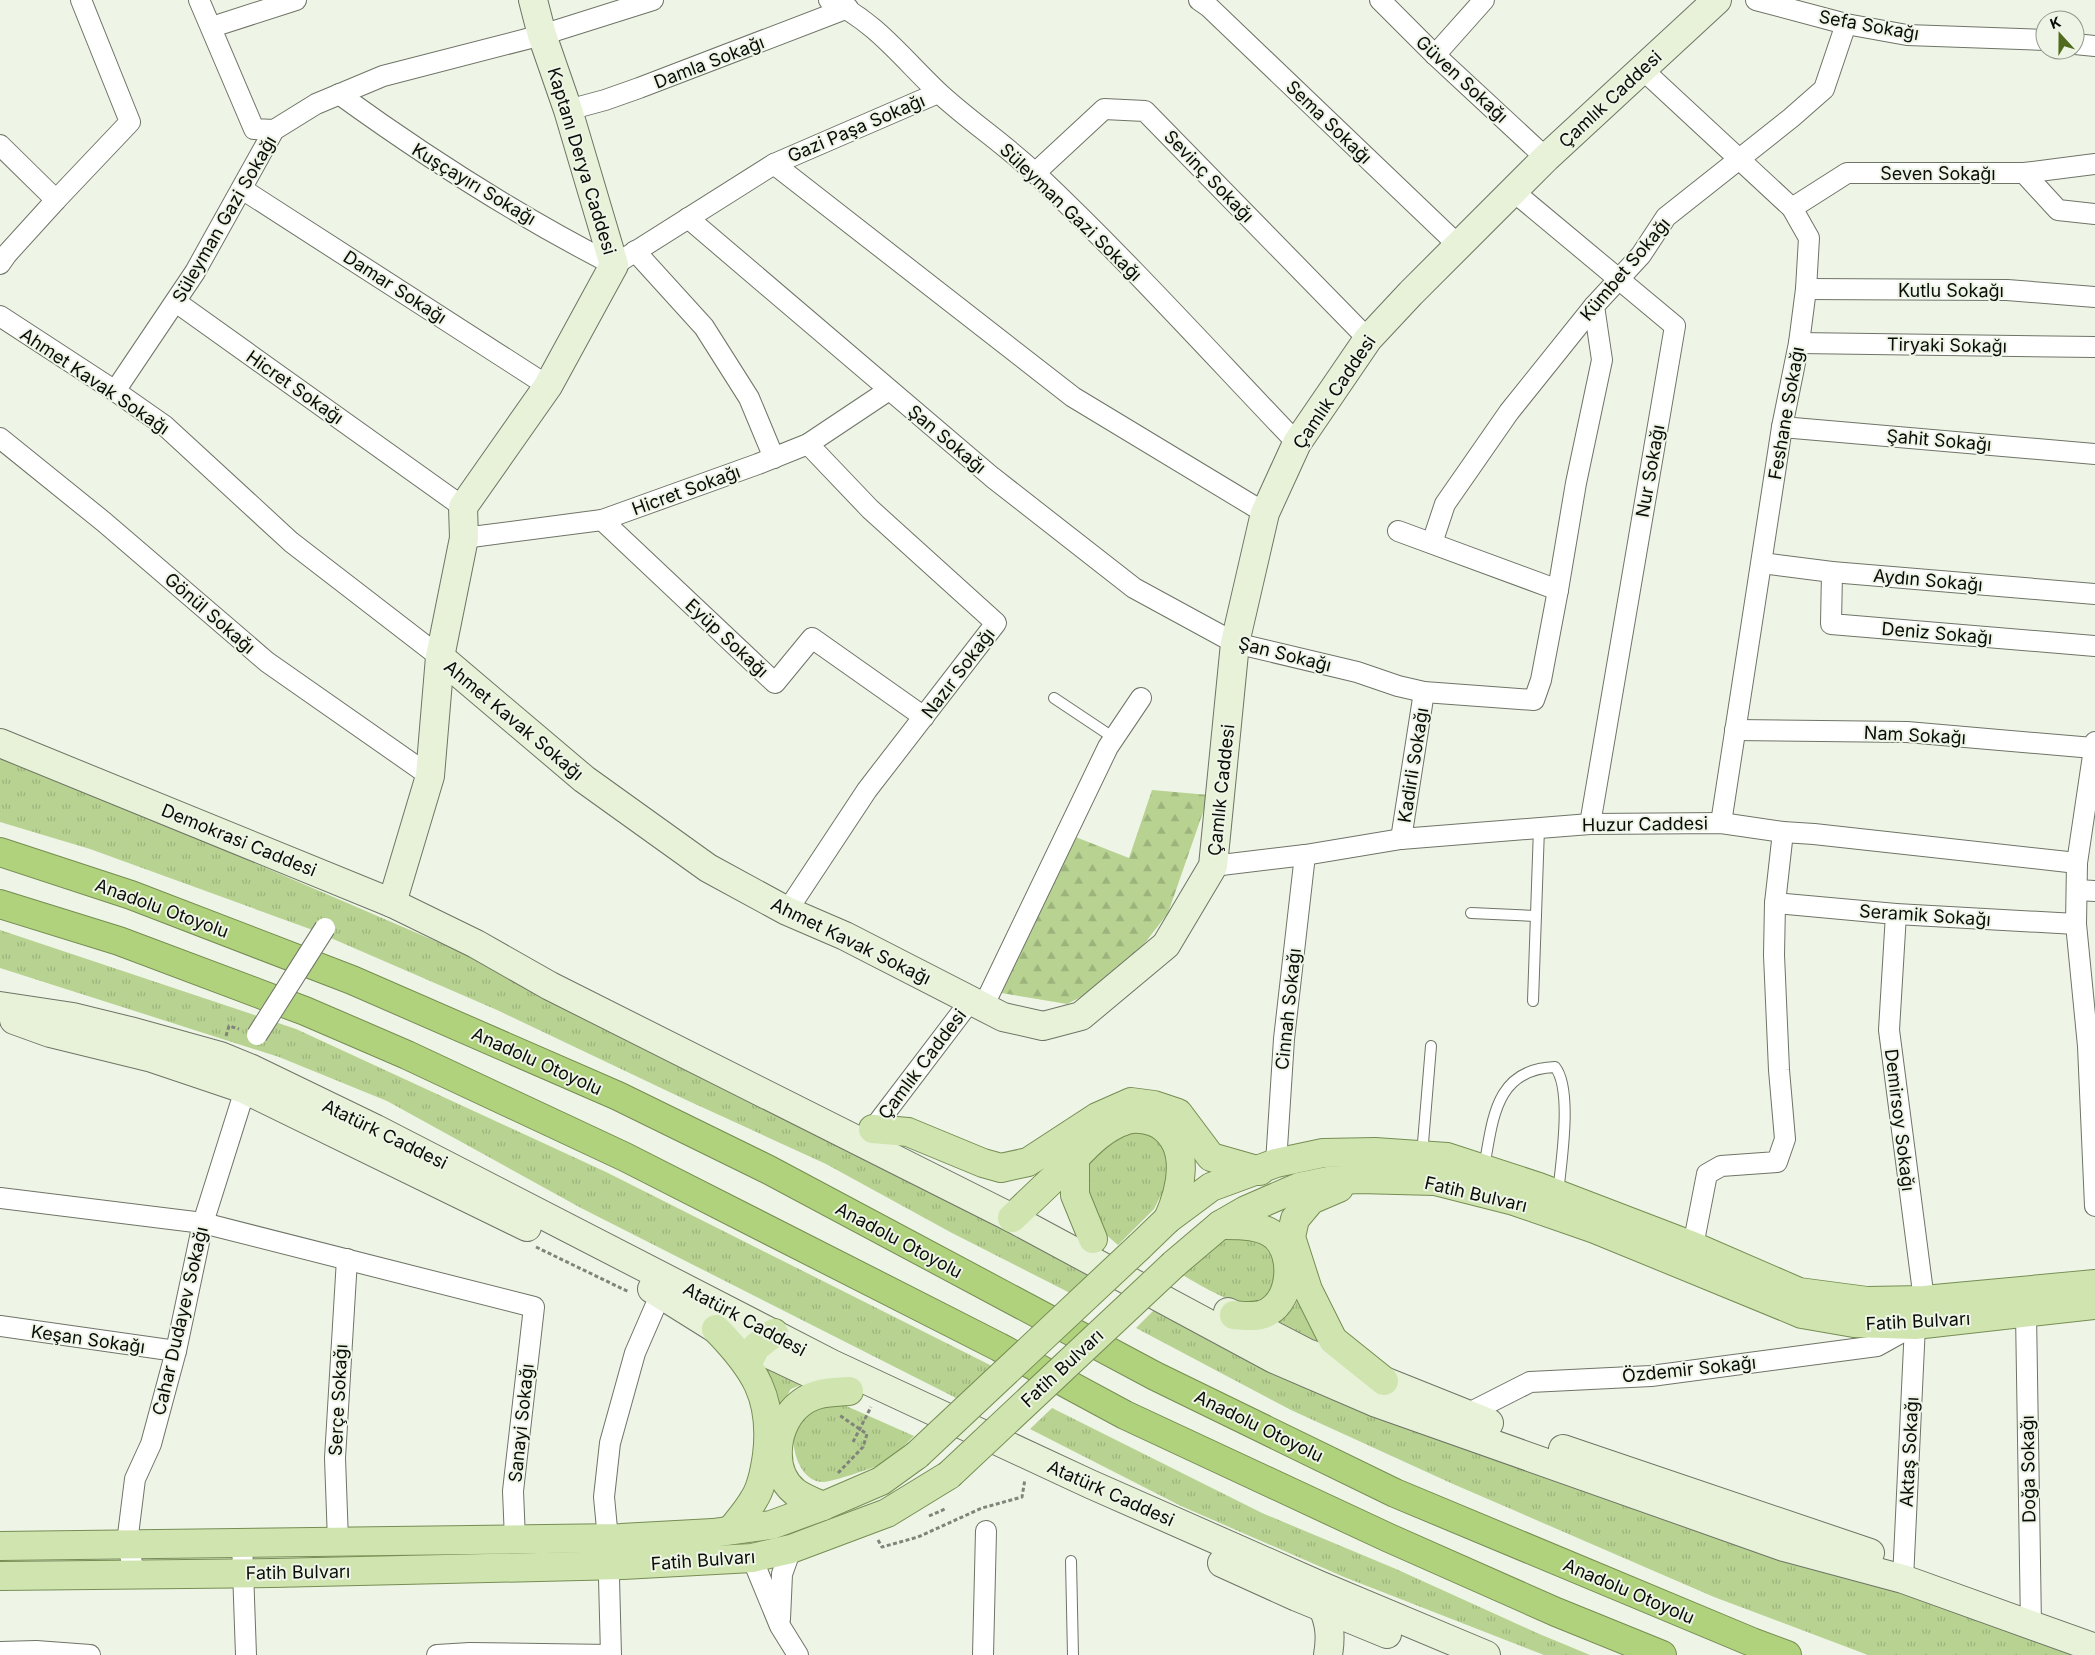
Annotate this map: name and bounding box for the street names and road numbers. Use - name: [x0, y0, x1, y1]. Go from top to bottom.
- street label: Sefa Sokağı: [1817, 6, 1921, 44]
- street label: Damla Sokağı: [651, 31, 767, 93]
- street label: Güven Sokağı: [1412, 31, 1512, 127]
- street label: Çamlık Caddesi: [1554, 46, 1666, 152]
- street label: Kaptanı Derya Caddesi: [543, 65, 621, 257]
- street label: Sema Sokağı: [1282, 76, 1376, 168]
- street label: Gazi Paşa Sokağı: [784, 90, 928, 166]
- street label: Sevinç Sokağı: [1160, 126, 1258, 226]
- street label: Süleyman Gazi Sokağı: [168, 132, 280, 306]
- street label: Kuşçayırı Sokağı: [408, 139, 540, 229]
- street label: Süleyman Gazi Sokağı: [996, 139, 1146, 285]
- street label: Seven Sokağı: [1880, 163, 1996, 184]
- street label: Kümbet Sokağı: [1576, 213, 1674, 325]
- street label: Damar Sokağı: [340, 246, 450, 328]
- street label: Kutlu Sokağı: [1898, 280, 2004, 301]
- street label: Ahmet Kavak Sokağı: [17, 323, 173, 439]
- street label: Çamlık Caddesi: [1288, 331, 1380, 453]
- street label: Tiryaki Sokağı: [1887, 333, 2007, 357]
- street label: Feshane Sokağı: [1764, 345, 1808, 481]
- street label: Hicret Sokağı: [242, 346, 348, 428]
- street label: Şan Sokağı: [904, 400, 990, 478]
- street label: Nur Sokağı: [1632, 423, 1668, 519]
- street label: Şahit Sokağı: [1886, 425, 1992, 455]
- street label: Hicret Sokağı: [629, 461, 743, 519]
- street label: Aydın Sokağı: [1872, 565, 1984, 595]
- street label: Gönül Sokağı: [161, 568, 259, 658]
- street label: Eyüp Sokağı: [681, 594, 773, 682]
- street label: Deniz Sokağı: [1881, 618, 1993, 648]
- street label: Nazır Sokağı: [917, 624, 999, 722]
- street label: Şan Sokağı: [1236, 632, 1334, 676]
- street label: Ahmet Kavak Sokağı: [440, 656, 588, 784]
- street label: Kadirli Sokağı: [1394, 706, 1432, 824]
- street label: Nam Sokağı: [1863, 722, 1967, 748]
- street label: Çamlık Caddesi: [1204, 723, 1238, 857]
- street label: Demokrasi Caddesi: [158, 799, 320, 881]
- street label: Huzur Caddesi: [1582, 812, 1708, 836]
- street label: Anadolu Otoyolu: [92, 874, 232, 942]
- street label: Ahmet Kavak Sokağı: [768, 893, 934, 989]
- street label: Seramik Sokağı: [1859, 900, 1991, 930]
- street label: Cinnah Sokağı: [1271, 947, 1305, 1071]
- street label: Çamlık Caddesi: [874, 1005, 970, 1123]
- street label: Anadolu Otoyolu: [469, 1023, 605, 1099]
- street label: Demirsoy Sokağı: [1881, 1048, 1919, 1192]
- street label: Atatürk Caddesi: [319, 1095, 451, 1173]
- street label: Fatih Bulvarı: [1423, 1172, 1529, 1216]
- street label: Anadolu Otoyolu: [832, 1198, 966, 1282]
- street label: Cahar Dudayev Sokağı: [148, 1225, 212, 1417]
- street label: Atatürk Caddesi: [680, 1278, 810, 1360]
- street label: Fatih Bulvarı: [1865, 1308, 1971, 1334]
- street label: Keşan Sokağı: [30, 1321, 146, 1357]
- street label: Fatih Bulvarı: [1017, 1325, 1107, 1411]
- street label: Serçe Sokağı: [325, 1343, 351, 1457]
- street label: Özdemir Sokağı: [1621, 1351, 1757, 1386]
- street label: Sanayi Sokağı: [504, 1363, 538, 1483]
- street label: Anadolu Otoyolu: [1191, 1386, 1327, 1466]
- street label: Aktaş Sokağı: [1896, 1396, 1922, 1508]
- street label: Doğa Sokağı: [2017, 1415, 2039, 1523]
- street label: Atatürk Caddesi: [1044, 1456, 1178, 1530]
- street label: Fatih Bulvarı: [650, 1546, 756, 1574]
- street label: Anadolu Otoyolu: [1560, 1554, 1698, 1628]
- street label: Fatih Bulvarı: [245, 1561, 351, 1583]

